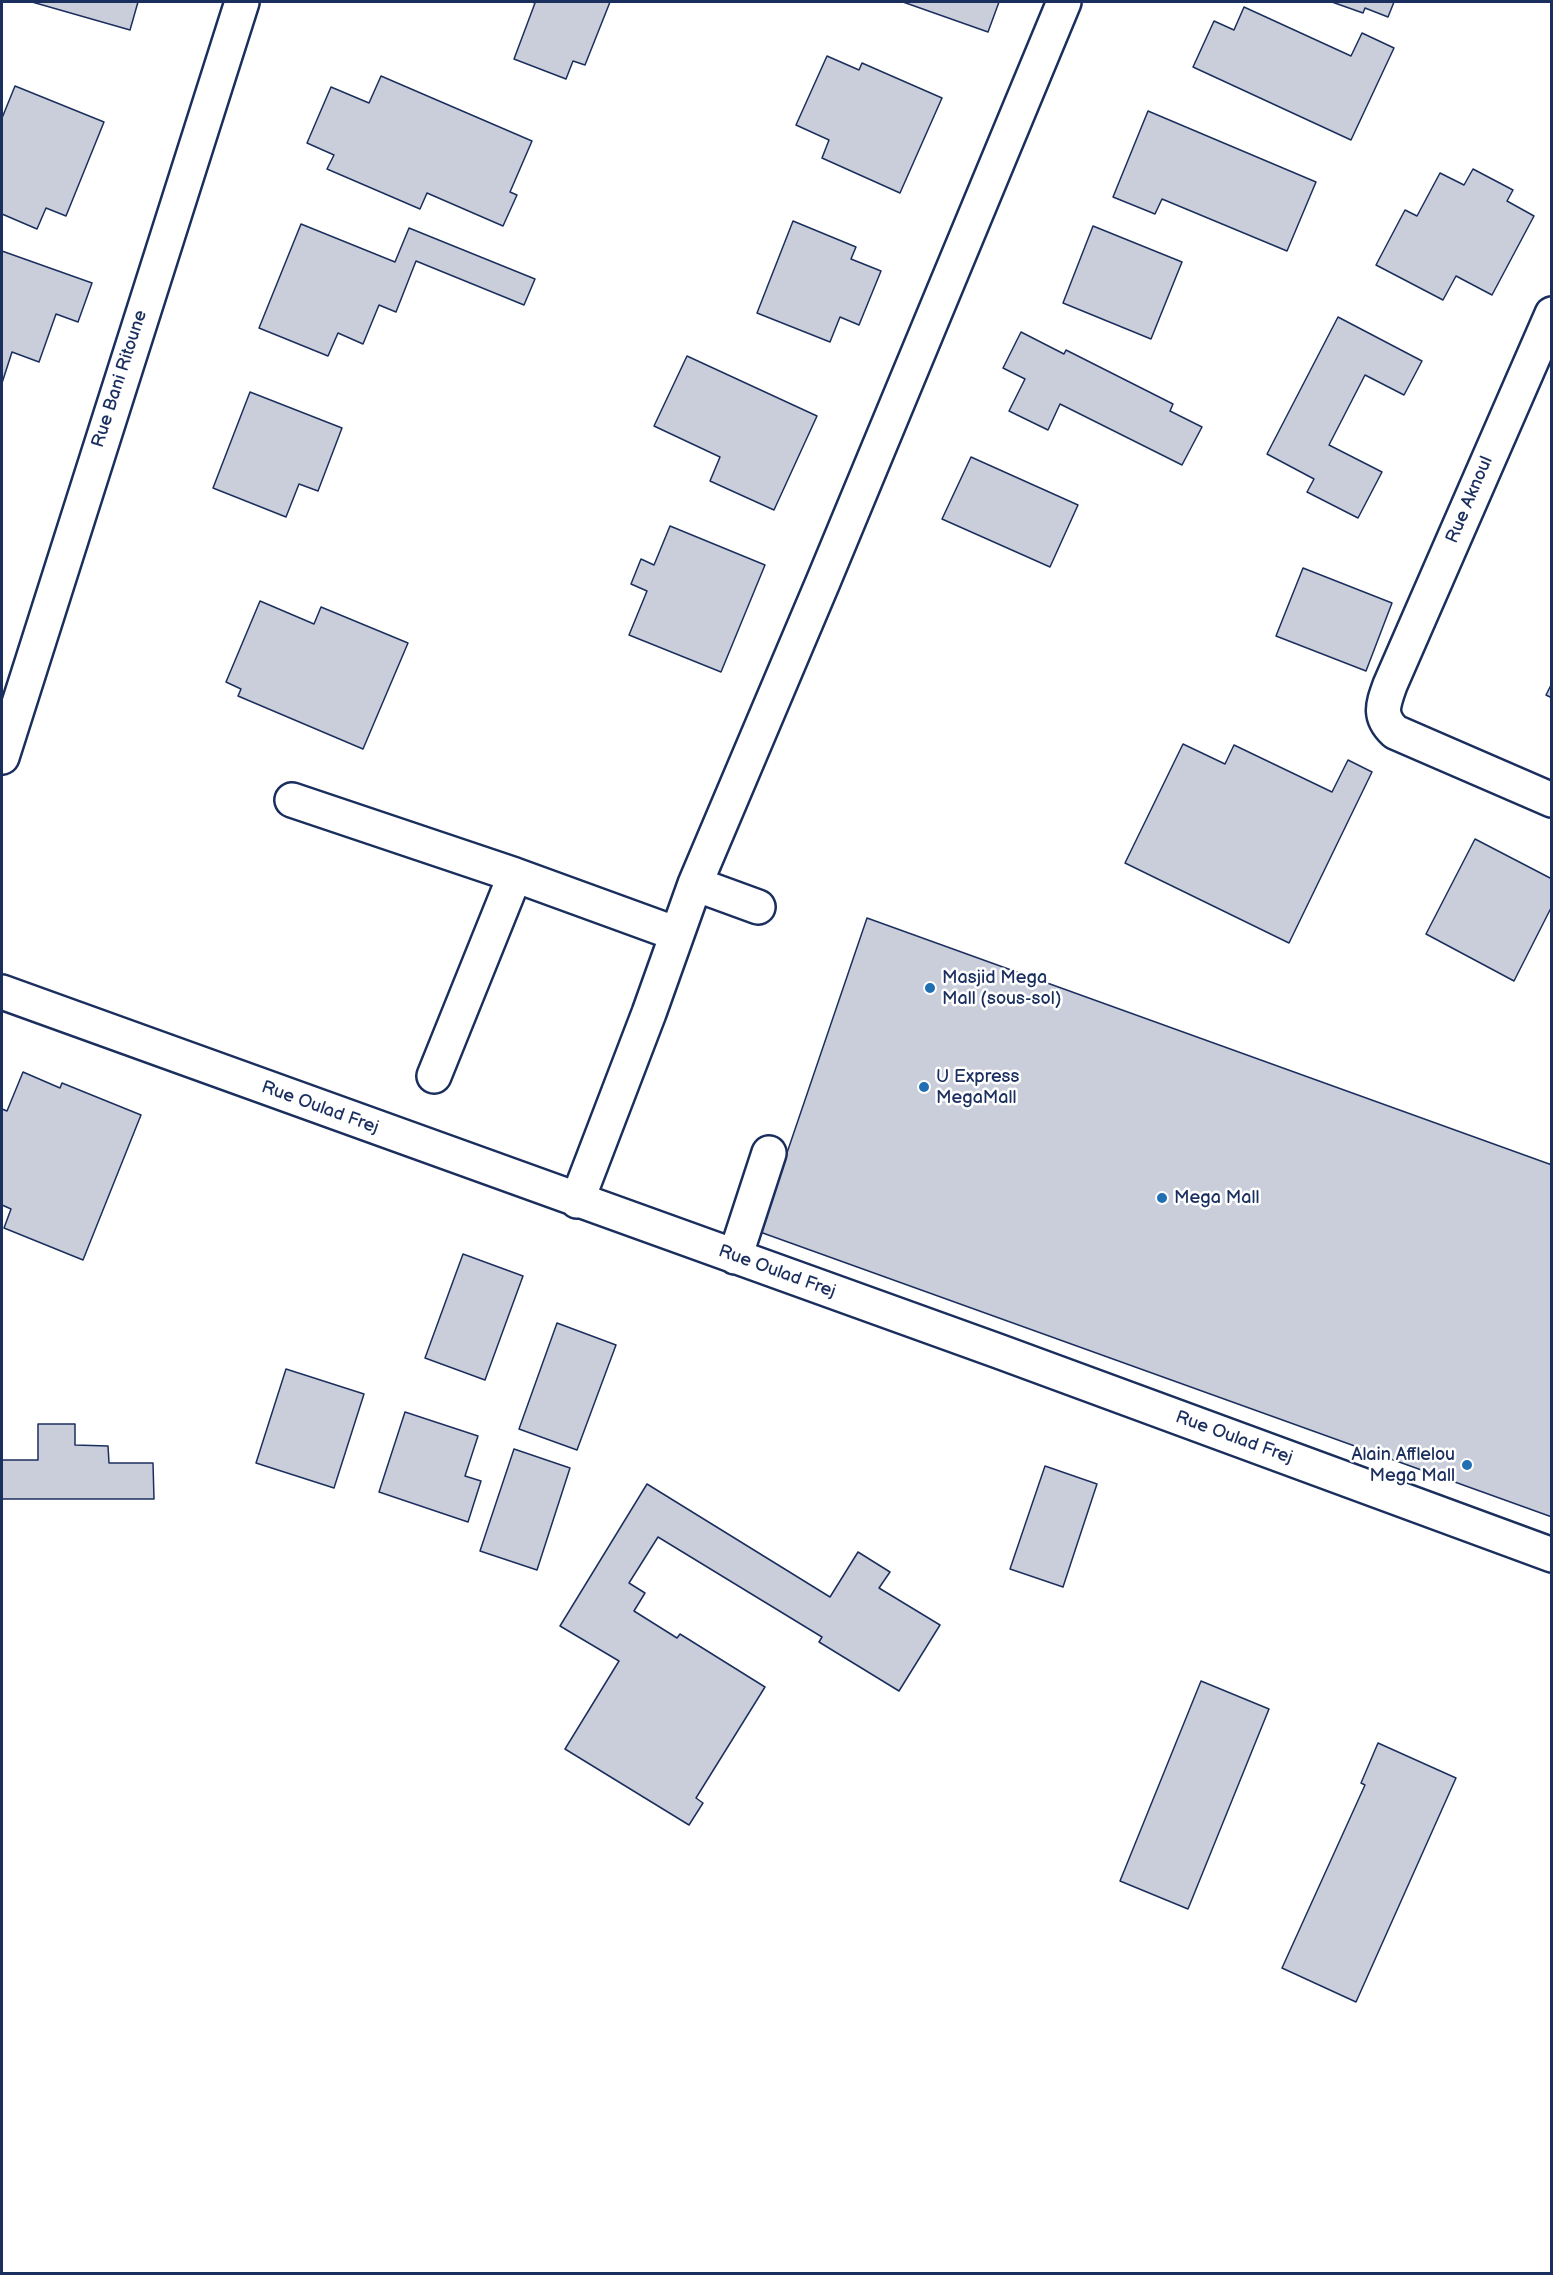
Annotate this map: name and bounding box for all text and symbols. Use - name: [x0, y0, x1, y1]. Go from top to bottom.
- street label: Rue Bani Ritoune: [88, 308, 152, 450]
- street label: Rue Aknoul: [1442, 453, 1498, 547]
- place label: Masjid Mega Mall (sous-sol): [942, 967, 1061, 1010]
- marker: Masjid Mega Mall (sous-sol): [923, 981, 937, 995]
- place label: U Express MegaMall: [936, 1066, 1019, 1108]
- street label: Rue Oulad Frej: [258, 1077, 382, 1139]
- marker: U Express MegaMall: [917, 1080, 931, 1094]
- place label: Mega Mall: [1174, 1187, 1259, 1209]
- marker: Mega Mall: [1155, 1191, 1169, 1205]
- street label: Rue Oulad Frej: [715, 1241, 839, 1303]
- street label: Rue Oulad Frej: [1172, 1407, 1296, 1469]
- place label: Alain Afflelou Mega Mall: [1351, 1444, 1455, 1486]
- marker: Alain Afflelou Mega Mall: [1460, 1458, 1474, 1472]

